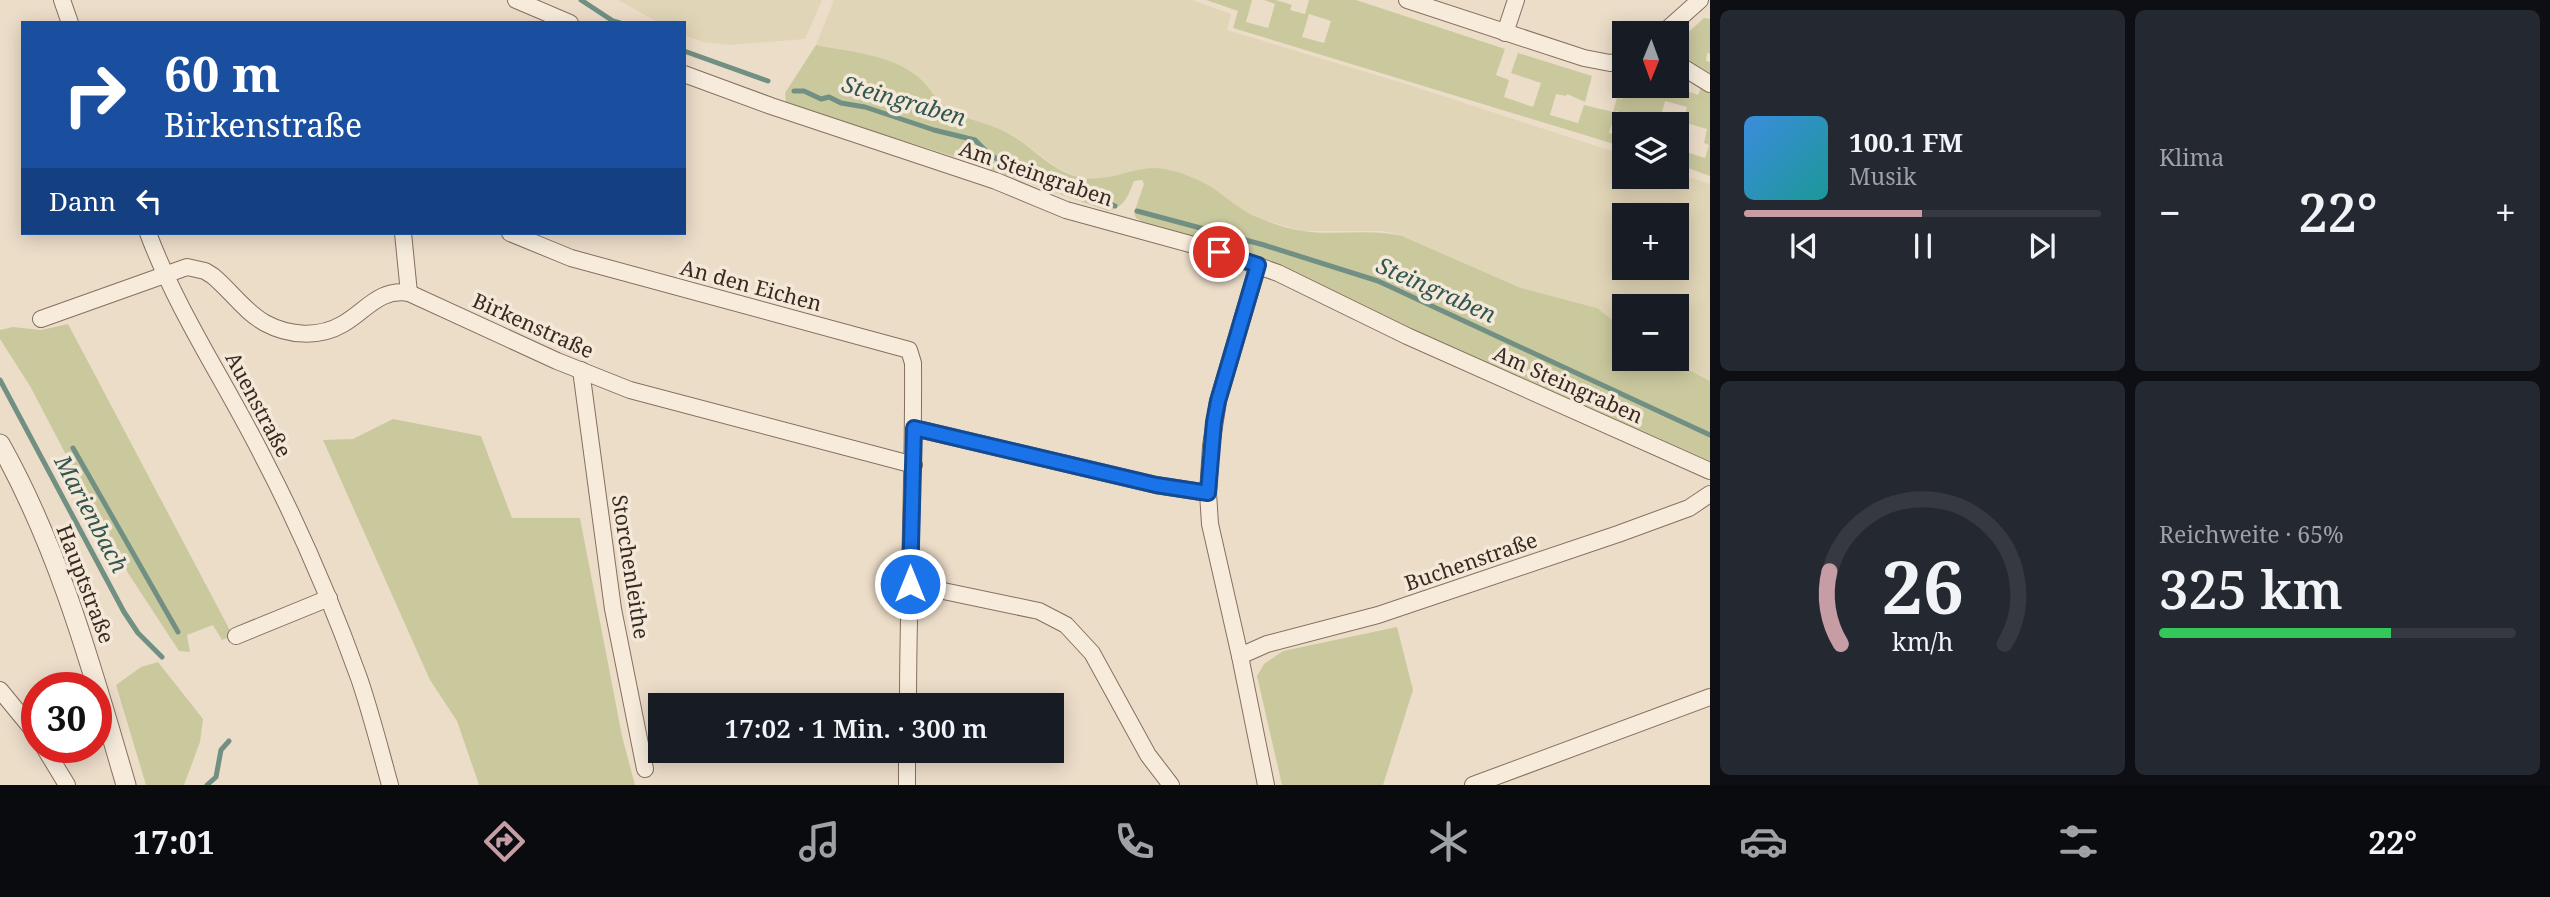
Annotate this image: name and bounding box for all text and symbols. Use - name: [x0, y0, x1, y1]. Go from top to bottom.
- north arrow: [1612, 21, 1689, 98]
- map controls: [1612, 21, 1689, 371]
- text: 60 m: [164, 40, 280, 106]
- icon: right: [49, 49, 140, 140]
- water label: Steingraben: [839, 67, 970, 133]
- text: Birkenstraße: [164, 103, 362, 146]
- button: layers: [1612, 112, 1689, 189]
- text: 100.1 FM: [1849, 124, 1963, 160]
- street label: Am Steingraben: [956, 134, 1117, 212]
- text: Klima: [2159, 141, 2224, 173]
- text: Musik: [1849, 160, 1916, 192]
- text: 22°: [2298, 176, 2378, 247]
- icon: left: [130, 182, 168, 220]
- text: Dann: [49, 183, 116, 219]
- text: −: [2159, 186, 2181, 238]
- text: +: [2495, 186, 2516, 238]
- button: +: [1612, 203, 1689, 280]
- pin: [1189, 222, 1249, 282]
- icon: previous: [1785, 227, 1823, 265]
- icon: pause: [1904, 227, 1942, 265]
- icon: next: [2023, 227, 2061, 265]
- icon: arrive: [1200, 233, 1238, 271]
- water label: Steingraben: [1372, 249, 1501, 330]
- street label: An den Eichen: [678, 253, 825, 317]
- street label: Birkenstraße: [468, 286, 598, 364]
- button: −: [1612, 294, 1689, 371]
- street label: Am Steingraben: [1489, 339, 1648, 430]
- street label: Auenstraße: [219, 347, 298, 462]
- water label: Marienbach: [47, 448, 136, 578]
- street label: Storchenleithe: [606, 493, 656, 641]
- text: Reichweite · 65%: [2159, 518, 2344, 550]
- street label: Hauptstraße: [50, 520, 121, 647]
- street label: Buchenstraße: [1401, 525, 1541, 597]
- text: 26: [1881, 536, 1964, 635]
- position arrow: [873, 547, 947, 621]
- text: 325 km: [2159, 553, 2343, 624]
- text: km/h: [1892, 624, 1953, 658]
- speed limit sign: 30: [21, 672, 112, 763]
- text: 17:02 · 1 Min. · 300 m: [725, 710, 987, 746]
- icon: directions: [480, 817, 529, 866]
- icon: music: [795, 817, 844, 866]
- icon: phone: [1110, 817, 1159, 866]
- icon: climate: [1424, 817, 1473, 866]
- icon: car: [1739, 817, 1788, 866]
- icon: filters: [2054, 817, 2103, 866]
- text: 17:01: [133, 820, 215, 863]
- text: 22°: [2368, 820, 2417, 863]

